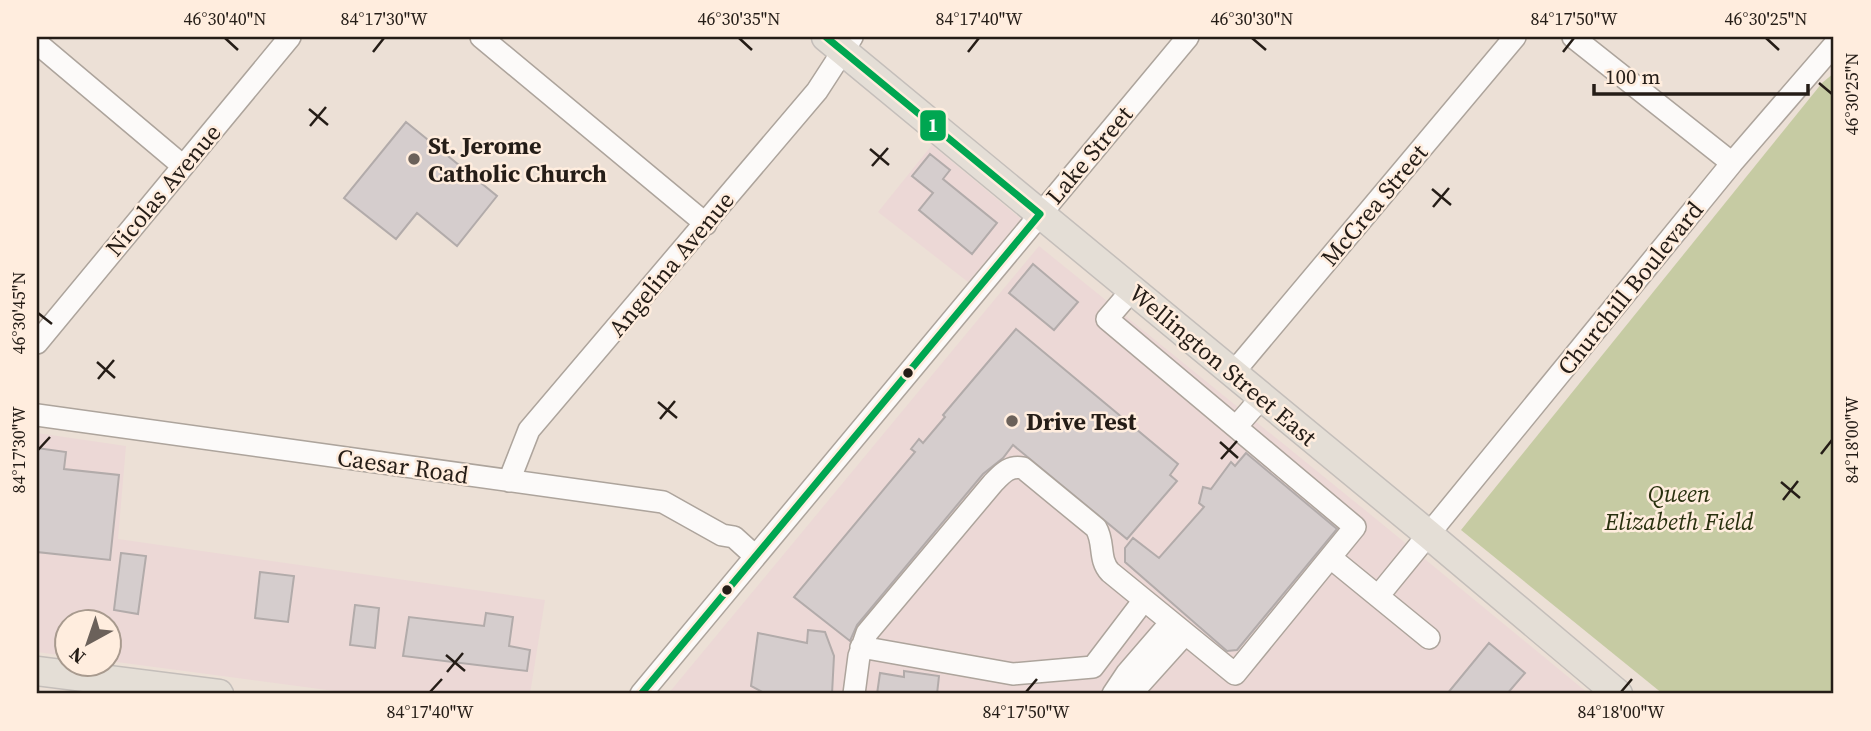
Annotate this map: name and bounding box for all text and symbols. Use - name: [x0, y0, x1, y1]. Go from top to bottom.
- text: 46°30'40"N: [184, 6, 266, 31]
- text: 84°17'30"W: [341, 6, 428, 31]
- text: 46°30'35"N: [698, 6, 780, 31]
- text: 84°17'40"W: [936, 6, 1023, 31]
- text: 46°30'30"N: [1211, 6, 1293, 31]
- text: 84°17'50"W: [1531, 6, 1618, 31]
- text: 46°30'25"N: [1725, 6, 1807, 31]
- scale bar: [1594, 52, 1808, 96]
- text: 46°30'25"N: [1839, 53, 1864, 135]
- text: 100 m: [1605, 62, 1660, 91]
- street label: Lake Street: [1038, 99, 1140, 211]
- line badge: 1: [919, 109, 947, 142]
- text: 1: [928, 112, 938, 138]
- street label: Nicolas Avenue: [98, 117, 228, 263]
- place label: St. Jerome Catholic Church: [428, 129, 607, 190]
- street label: McCrea Street: [1313, 137, 1435, 273]
- marker: St. Jerome Catholic Church: [406, 151, 422, 167]
- street label: Angelina Avenue: [600, 184, 742, 344]
- street label: Churchill Boulevard: [1550, 194, 1711, 382]
- text: 46°30'45"N: [6, 272, 31, 354]
- street label: Wellington Street East: [1122, 277, 1324, 453]
- unlabelled marker: [901, 366, 915, 380]
- text: 84°18'00"W: [1839, 396, 1864, 483]
- place label: Drive Test: [1026, 405, 1137, 438]
- text: 84°17'30"W: [6, 406, 31, 493]
- marker: Drive Test: [1004, 413, 1020, 429]
- street label: Caesar Road: [335, 440, 471, 492]
- park label: Queen Elizabeth Field: [1603, 477, 1754, 538]
- unlabelled marker: [720, 583, 734, 597]
- north arrow: [52, 608, 122, 678]
- text: N: [63, 642, 91, 670]
- text: 84°17'40"W: [387, 699, 474, 724]
- text: 84°17'50"W: [983, 699, 1070, 724]
- text: 84°18'00"W: [1578, 699, 1665, 724]

